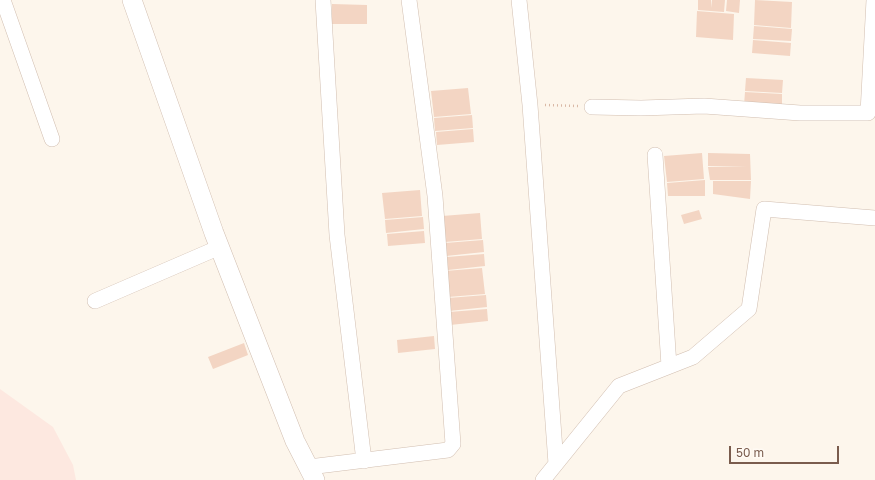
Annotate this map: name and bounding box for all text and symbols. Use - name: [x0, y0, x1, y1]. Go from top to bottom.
- scale bar: [731, 438, 841, 464]
- text: 50 m: [736, 445, 764, 460]

